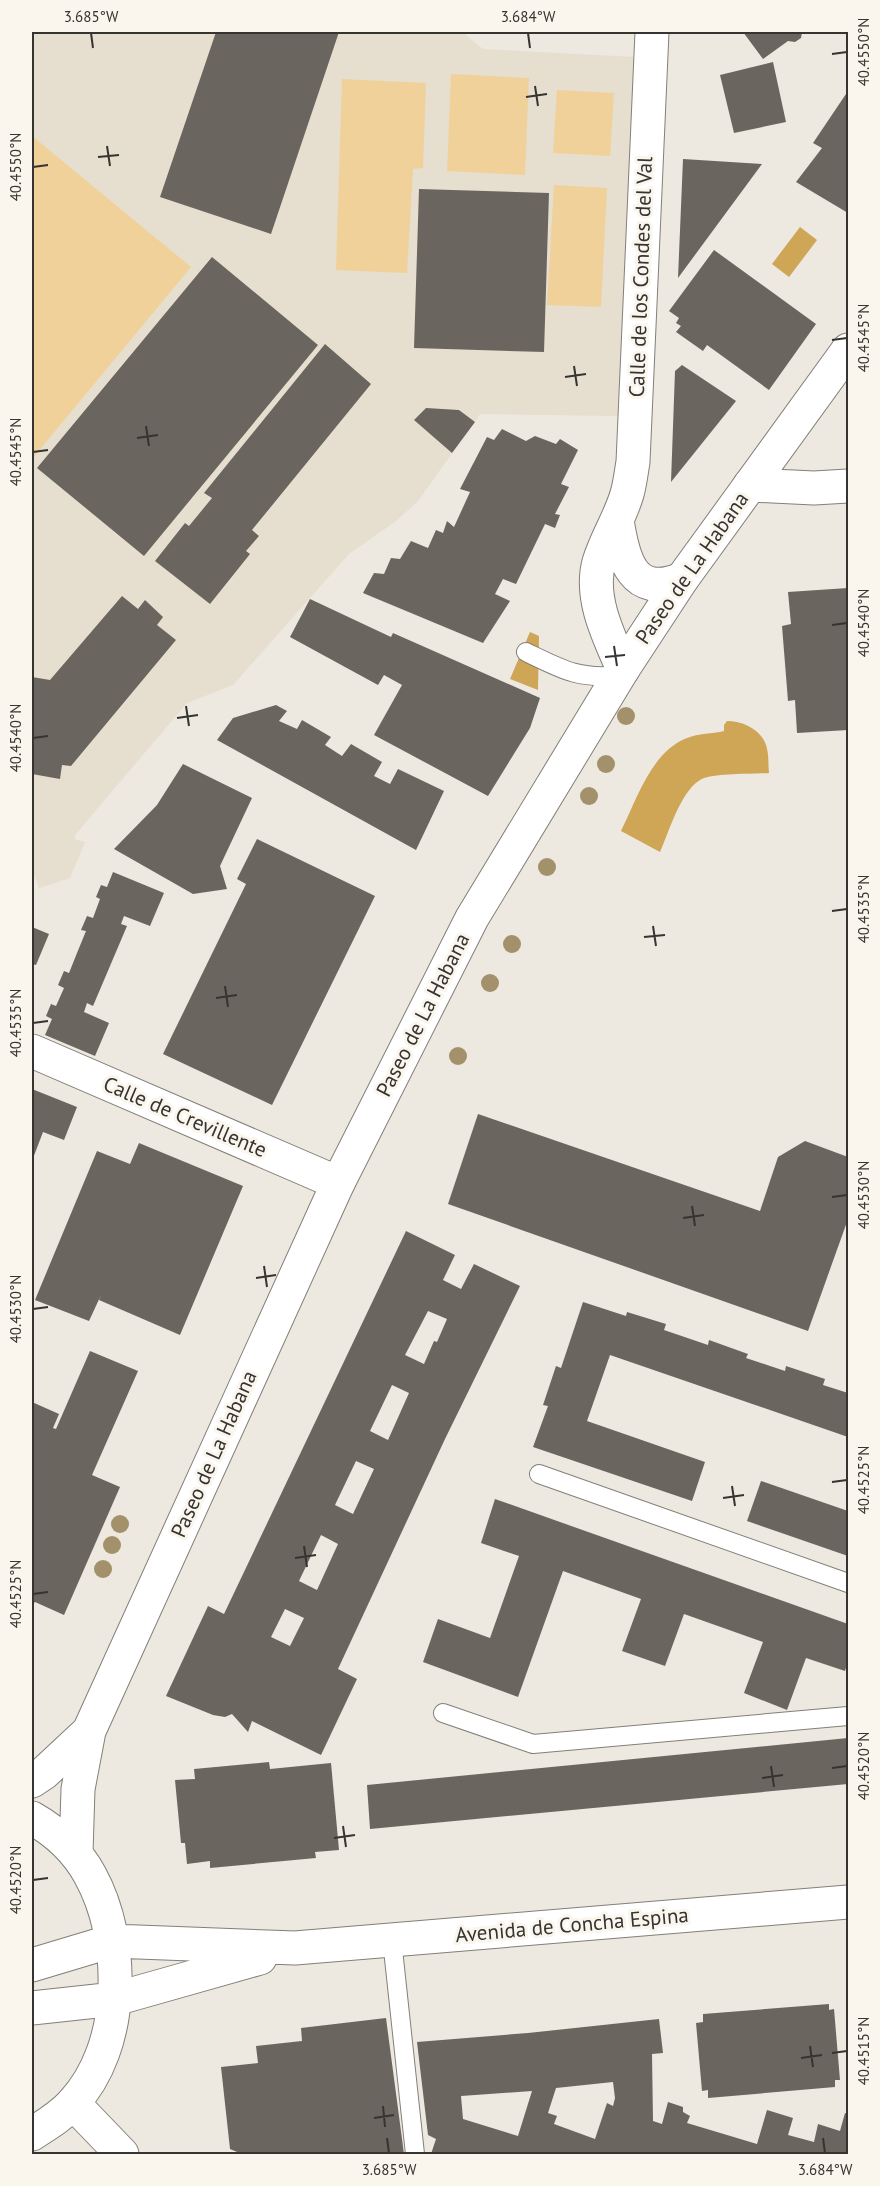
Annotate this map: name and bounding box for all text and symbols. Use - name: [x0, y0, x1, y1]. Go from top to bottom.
- text: 3.685°W: [64, 7, 119, 26]
- text: 3.684°W: [501, 7, 556, 26]
- text: 40.4550°N: [854, 18, 873, 86]
- text: 40.4550°N: [6, 133, 25, 201]
- street label: Calle de los Condes del Val: [623, 156, 658, 398]
- text: 40.4545°N: [854, 304, 873, 372]
- text: 40.4545°N: [6, 418, 25, 486]
- street label: Paseo de La Habana: [629, 486, 754, 649]
- text: 40.4540°N: [854, 589, 873, 657]
- text: 40.4540°N: [6, 704, 25, 772]
- text: 40.4535°N: [854, 875, 873, 943]
- street label: Paseo de La Habana: [370, 929, 475, 1101]
- text: 40.4535°N: [6, 989, 25, 1057]
- street label: Calle de Crevillente: [99, 1070, 271, 1163]
- text: 40.4530°N: [854, 1161, 873, 1229]
- text: 40.4530°N: [6, 1275, 25, 1343]
- street label: Paseo de La Habana: [165, 1366, 262, 1541]
- text: 40.4525°N: [854, 1446, 873, 1514]
- text: 40.4525°N: [6, 1560, 25, 1628]
- text: 40.4520°N: [854, 1732, 873, 1800]
- text: 40.4520°N: [6, 1846, 25, 1914]
- street label: Avenida de Concha Espina: [454, 1901, 690, 1948]
- text: 40.4515°N: [854, 2017, 873, 2085]
- text: 3.685°W: [362, 2160, 417, 2179]
- text: 3.684°W: [798, 2160, 853, 2179]

